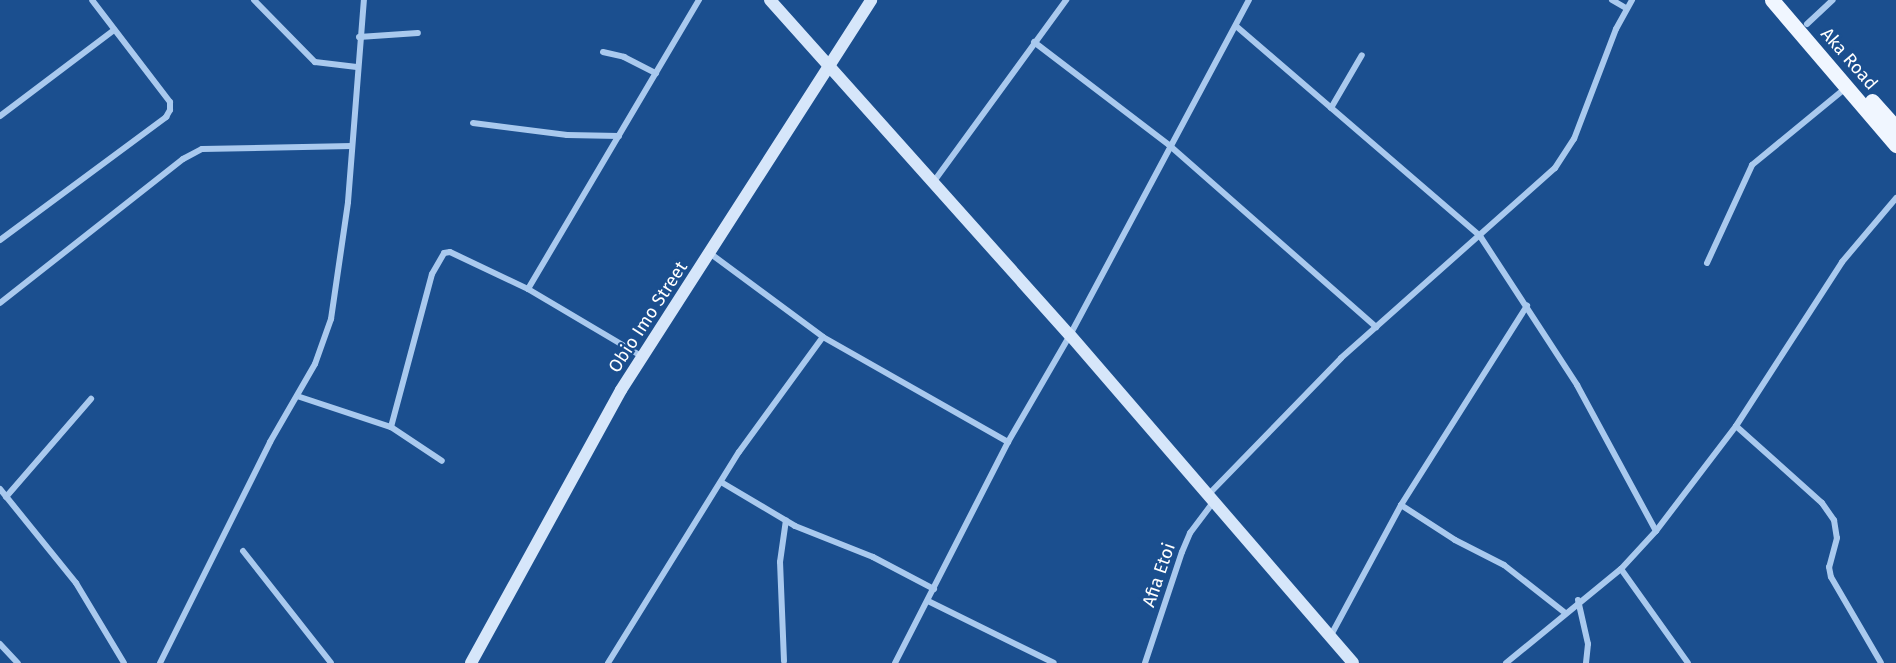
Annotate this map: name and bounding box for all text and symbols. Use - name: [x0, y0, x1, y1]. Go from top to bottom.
- street label: Aka Road: [1816, 23, 1882, 95]
- street label: Obio Imo Street: [604, 257, 692, 377]
- street label: Afia Etoi: [1138, 540, 1180, 610]

